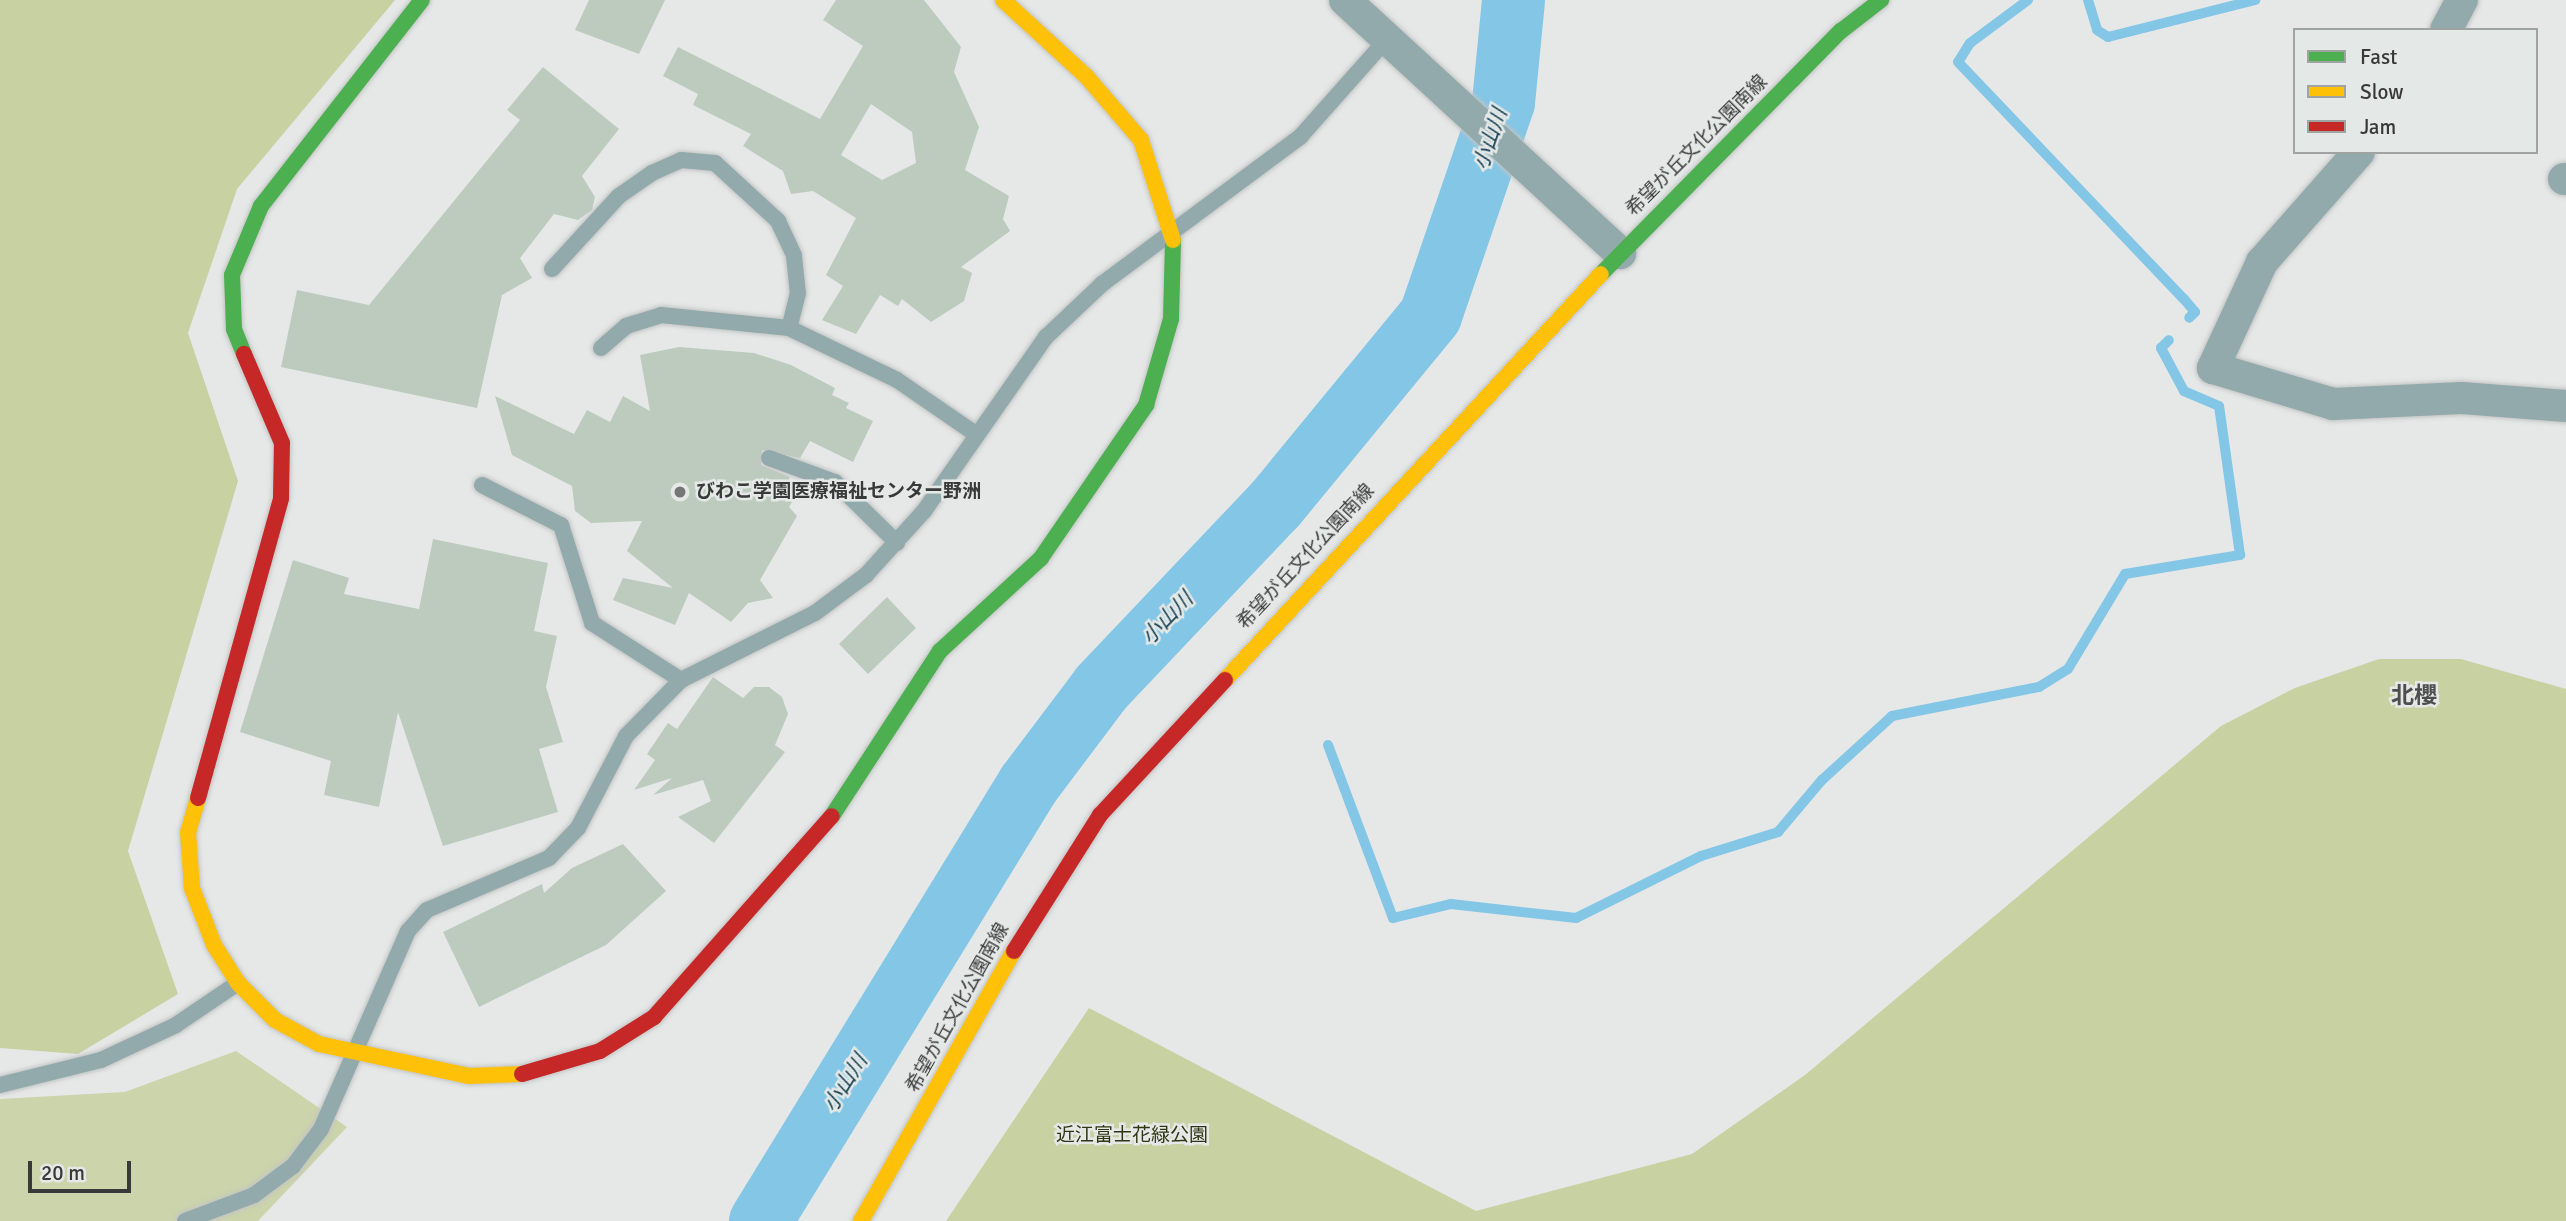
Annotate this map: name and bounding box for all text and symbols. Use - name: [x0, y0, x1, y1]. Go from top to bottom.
- legend: [2293, 28, 2538, 154]
- text: Fast: [2360, 44, 2397, 70]
- street label: 希望が丘文化公園南線: [1622, 71, 1772, 221]
- text: Slow: [2360, 79, 2404, 105]
- water label: 小山川: [1468, 105, 1512, 173]
- text: Jam: [2360, 114, 2396, 140]
- street label: 希望が丘文化公園南線: [1233, 480, 1379, 634]
- place label: びわこ学園医療福祉センター野洲: [696, 481, 981, 503]
- marker: びわこ学園医療福祉センター野洲: [670, 482, 690, 502]
- water label: 小山川: [1136, 587, 1198, 649]
- district label: 北櫻: [2391, 682, 2437, 710]
- street label: 希望が丘文化公園南線: [902, 919, 1014, 1097]
- water label: 小山川: [818, 1050, 872, 1116]
- park label: 近江富士花緑公園: [1056, 1125, 1208, 1147]
- scale bar: [32, 1148, 135, 1192]
- text: 20 m: [41, 1160, 85, 1186]

